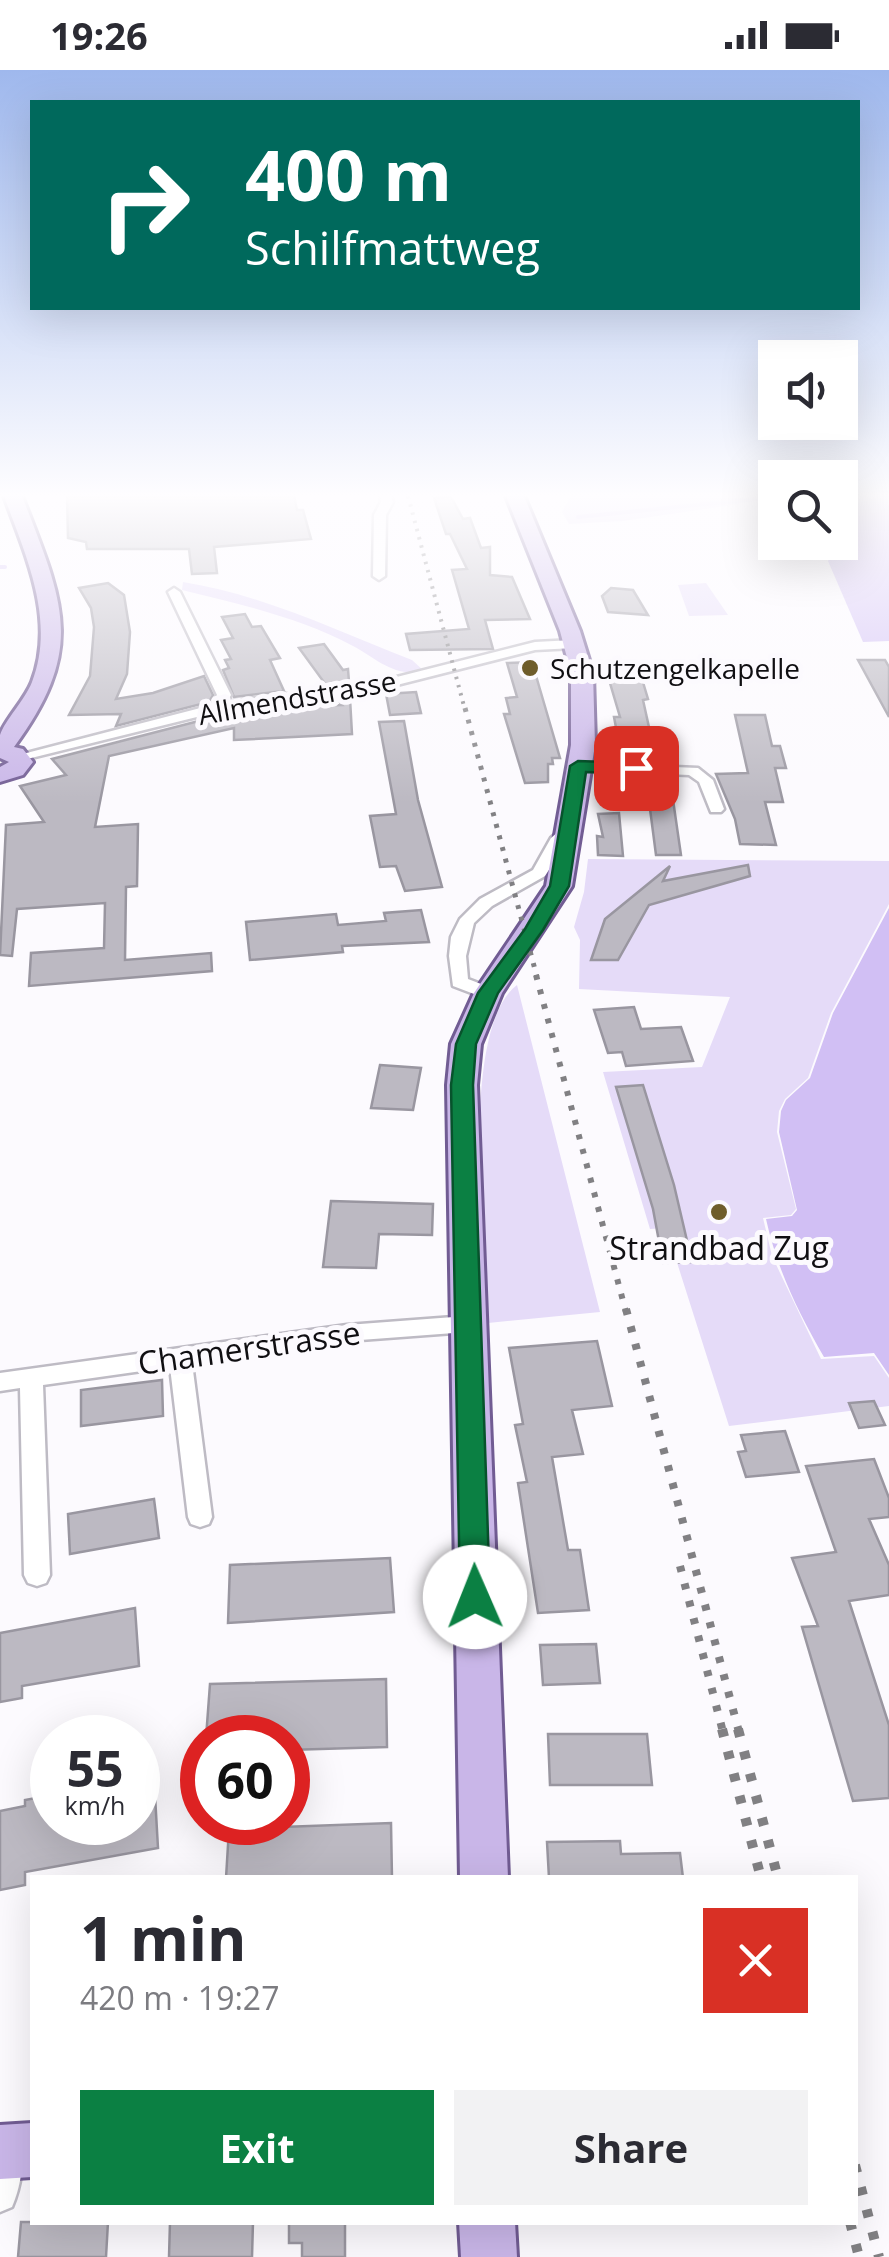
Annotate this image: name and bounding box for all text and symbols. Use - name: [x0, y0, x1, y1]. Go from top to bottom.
- text: 19:26: [50, 9, 148, 61]
- text: 400 m: [245, 126, 452, 222]
- icon: right: [80, 140, 210, 270]
- text: Schilfmattweg: [245, 217, 540, 278]
- map controls: [758, 340, 858, 560]
- button: sound: [758, 340, 858, 440]
- button: search: [758, 460, 858, 560]
- place label: Schutzengelkapelle: [550, 649, 800, 687]
- marker: Schutzengelkapelle: [519, 657, 541, 679]
- street label: Allmendstrasse: [195, 661, 399, 733]
- pin: [594, 726, 679, 811]
- icon: arrive: [609, 741, 664, 796]
- marker: Strandbad Zug: [708, 1201, 730, 1223]
- place label: Strandbad Zug: [609, 1226, 829, 1269]
- street label: Chamerstrasse: [135, 1310, 363, 1384]
- position arrow: [423, 1545, 527, 1649]
- speed limit sign: 60: [180, 1715, 310, 1845]
- text: 55: [66, 1734, 124, 1802]
- text: km/h: [65, 1788, 125, 1822]
- text: 1 min: [80, 1897, 247, 1979]
- button: close: [703, 1908, 808, 2013]
- text: 420 m · 19:27: [80, 1976, 279, 2019]
- button: Exit: [80, 2090, 434, 2205]
- button: Share: [454, 2090, 808, 2205]

